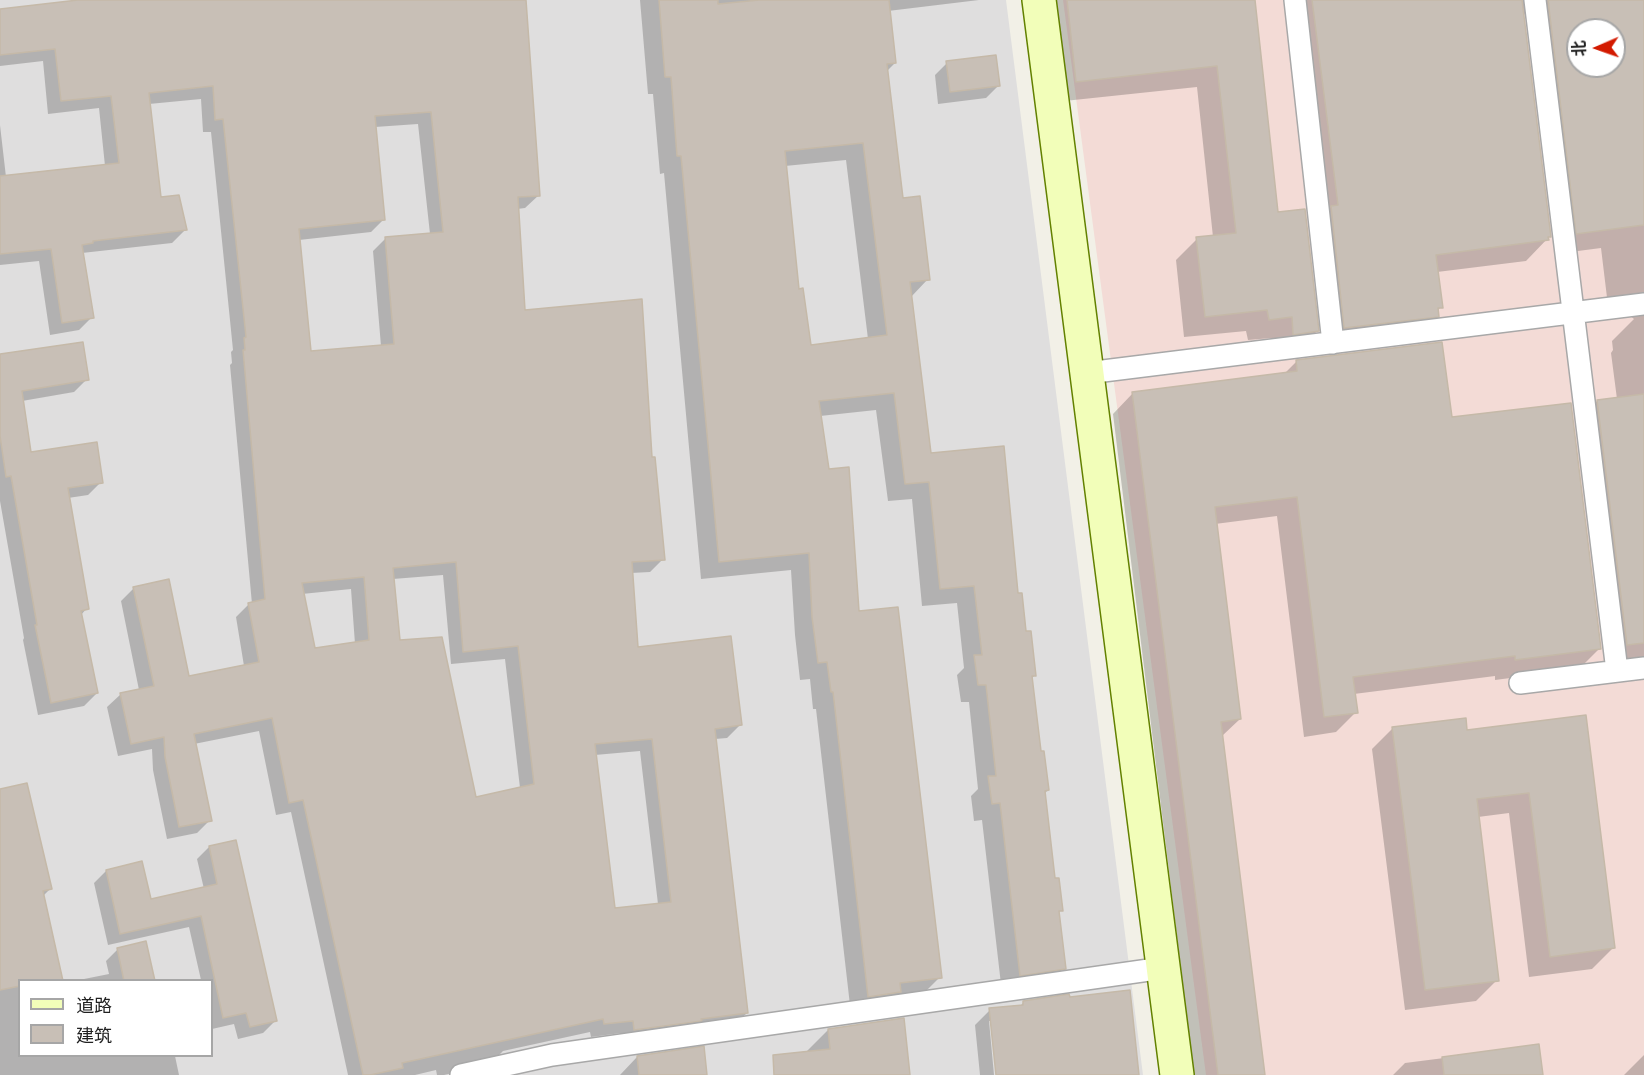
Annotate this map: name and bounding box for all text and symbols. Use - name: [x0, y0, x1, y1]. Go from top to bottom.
- north arrow: [1566, 18, 1626, 78]
- text: 北: [1570, 40, 1589, 57]
- legend: [18, 979, 213, 1057]
- text: 道路: [76, 995, 112, 1017]
- text: 建筑: [76, 1025, 112, 1047]

